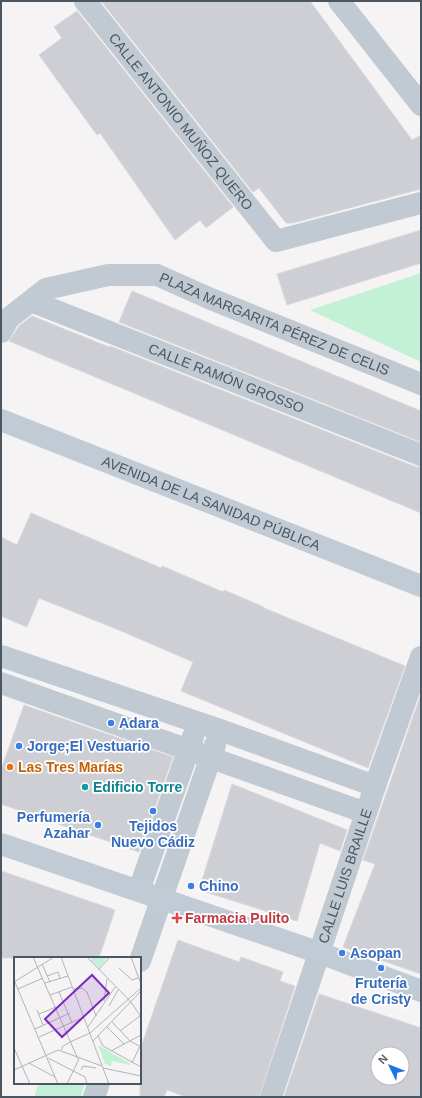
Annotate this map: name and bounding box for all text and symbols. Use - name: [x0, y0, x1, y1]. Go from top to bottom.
- street label: CALLE ANTONIO MUÑOZ QUERO: [106, 30, 256, 213]
- street label: PLAZA MARGARITA PÉREZ DE CELIS: [157, 269, 392, 378]
- street label: CALLE RAMÓN GROSSO: [146, 340, 306, 416]
- street label: AVENIDA DE LA SANIDAD PÚBLICA: [100, 453, 323, 554]
- place label: Adara: [119, 715, 159, 731]
- marker: Adara: [106, 718, 116, 728]
- place label: Jorge;El Vestuario: [27, 738, 150, 754]
- marker: Jorge;El Vestuario: [14, 741, 24, 751]
- place label: Las Tres Marías: [18, 759, 123, 775]
- marker: Las Tres Marías: [5, 762, 15, 772]
- place label: Edificio Torre: [93, 779, 182, 795]
- marker: Edificio Torre: [80, 782, 90, 792]
- marker: Tejidos Nuevo Cádiz: [148, 806, 158, 816]
- street label: CALLE LUIS BRAILLE: [315, 807, 375, 945]
- place label: Perfumería Azahar: [17, 809, 91, 841]
- place label: Tejidos Nuevo Cádiz: [111, 818, 195, 850]
- marker: Perfumería Azahar: [93, 820, 103, 830]
- place label: Chino: [199, 878, 239, 894]
- marker: Chino: [186, 881, 196, 891]
- place label: Farmacia Pulito: [185, 910, 289, 926]
- marker: Farmacia Pulito: [172, 913, 182, 923]
- place label: Asopan: [350, 945, 401, 961]
- marker: Asopan: [337, 948, 347, 958]
- inset map: [14, 957, 141, 1084]
- marker: Frutería de Cristy: [376, 963, 386, 973]
- place label: Frutería de Cristy: [351, 975, 411, 1007]
- north arrow: [370, 1046, 410, 1086]
- text: N: [376, 1052, 390, 1066]

